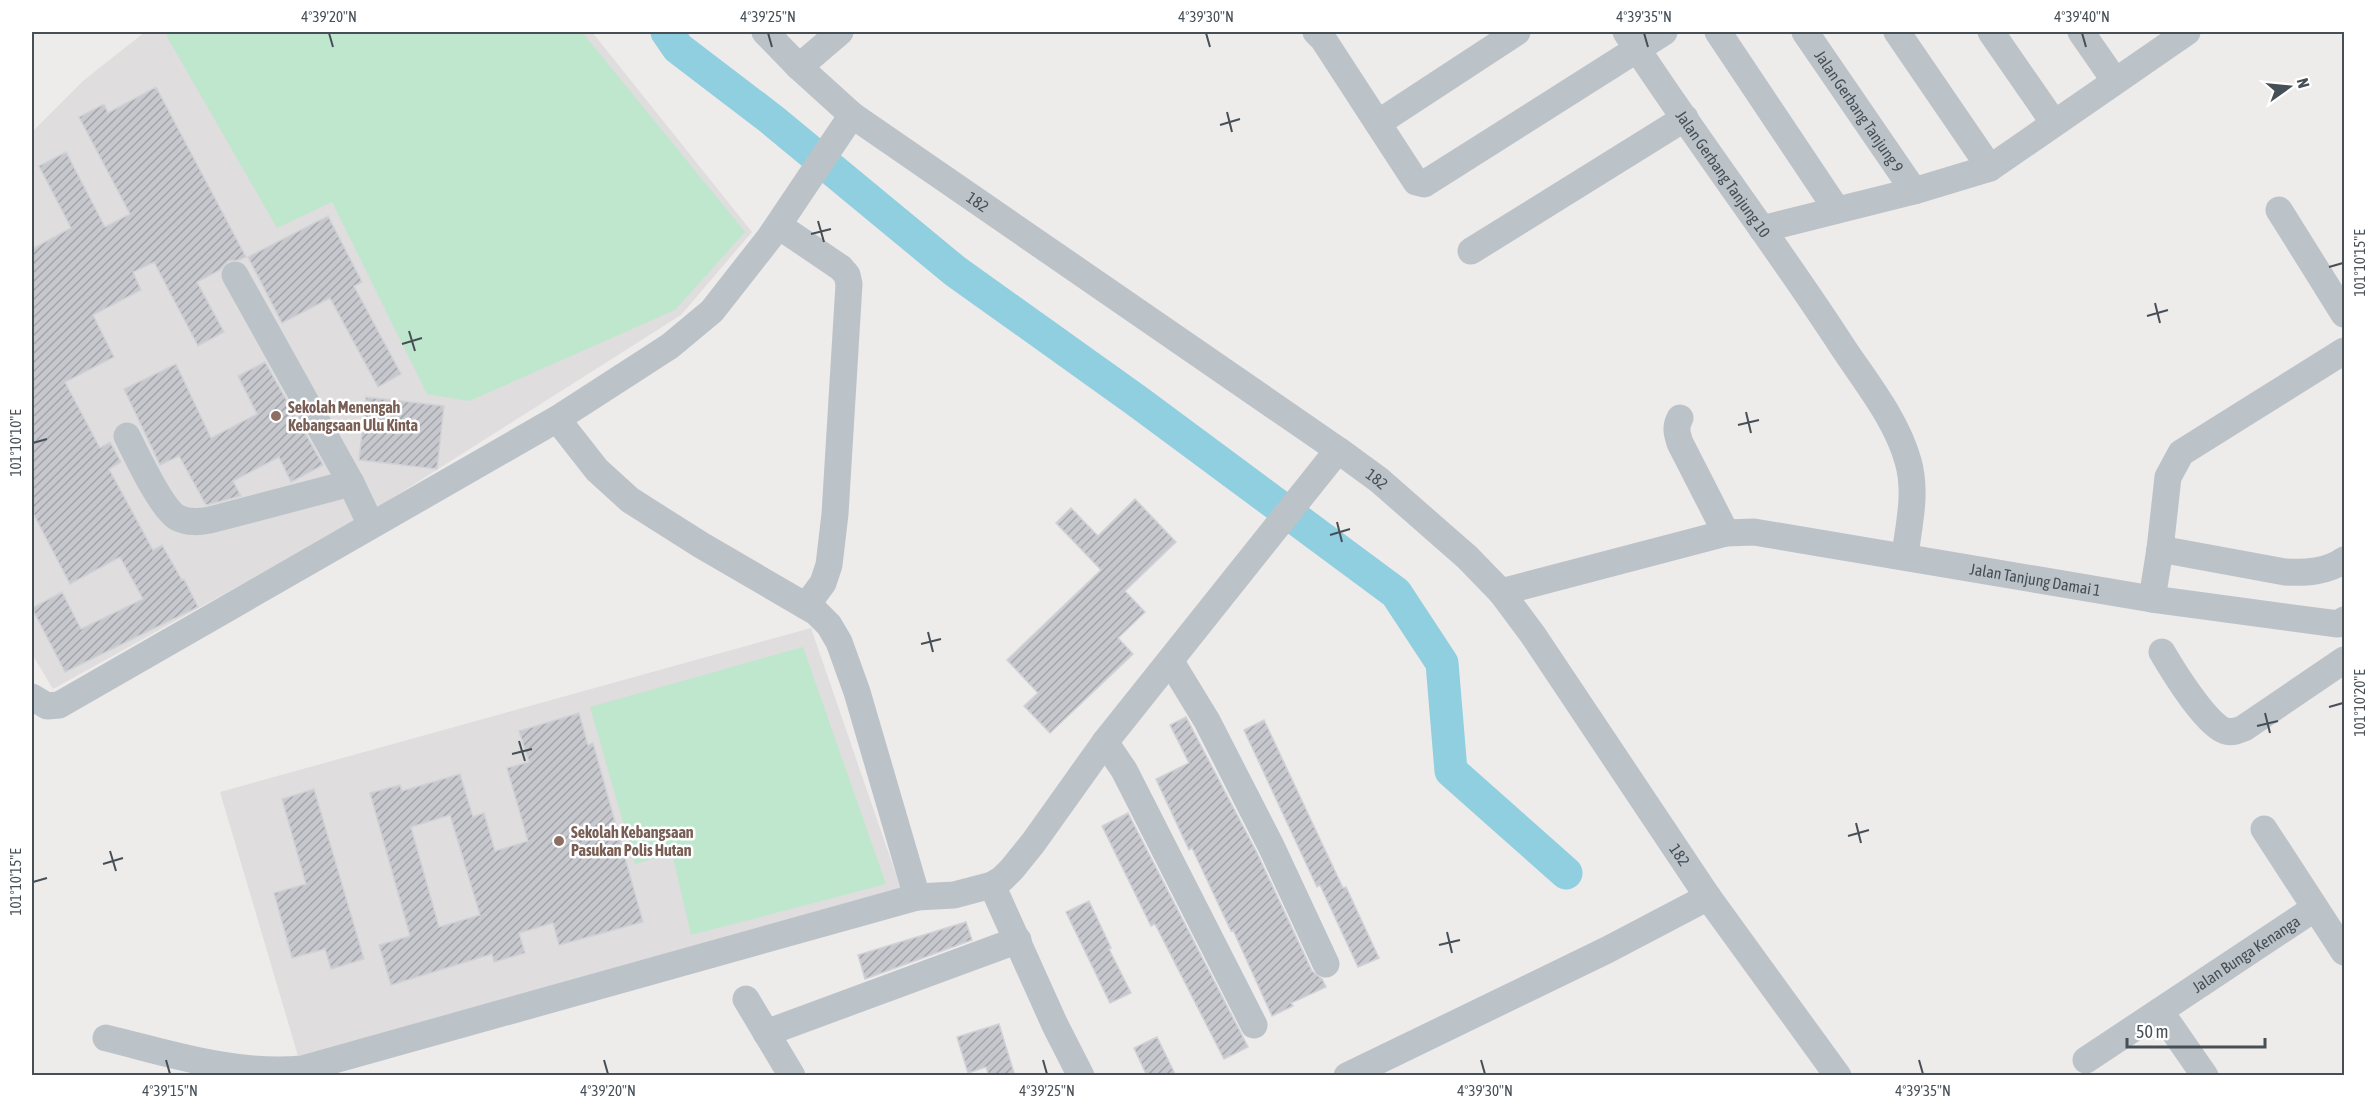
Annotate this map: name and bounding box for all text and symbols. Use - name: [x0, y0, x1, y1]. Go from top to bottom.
- text: 4°39'20"N: [301, 8, 357, 25]
- text: 4°39'25"N: [740, 8, 796, 25]
- text: 4°39'30"N: [1178, 8, 1234, 25]
- text: 4°39'35"N: [1616, 8, 1672, 25]
- text: 4°39'40"N: [2054, 8, 2110, 25]
- street label: Jalan Gerbang Tanjung 9: [1811, 47, 1907, 175]
- north arrow: [2259, 57, 2319, 117]
- text: N: [2294, 76, 2313, 90]
- street label: Jalan Gerbang Tanjung 10: [1672, 107, 1774, 241]
- street label: 182: [963, 188, 992, 215]
- text: 101°10'15"E: [2351, 229, 2368, 297]
- place label: Sekolah Menengah Kebangsaan Ulu Kinta: [288, 398, 418, 434]
- text: 101°10'10"E: [7, 409, 24, 477]
- marker: Sekolah Menengah Kebangsaan Ulu Kinta: [269, 409, 283, 423]
- street label: 182: [1363, 465, 1392, 493]
- street label: Jalan Tanjung Damai 1: [1969, 560, 2102, 599]
- text: 101°10'20"E: [2351, 669, 2368, 737]
- place label: Sekolah Kebangsaan Pasukan Polis Hutan: [571, 823, 694, 859]
- marker: Sekolah Kebangsaan Pasukan Polis Hutan: [552, 834, 566, 848]
- street label: 182: [1666, 840, 1694, 869]
- text: 101°10'15"E: [7, 848, 24, 916]
- street label: Jalan Bunga Kenanga: [2189, 912, 2303, 996]
- scale bar: [2127, 1011, 2265, 1049]
- text: 50 m: [2136, 1021, 2168, 1042]
- text: 4°39'15"N: [142, 1082, 198, 1099]
- text: 4°39'20"N: [580, 1082, 636, 1099]
- text: 4°39'25"N: [1019, 1082, 1075, 1099]
- text: 4°39'30"N: [1457, 1082, 1513, 1099]
- text: 4°39'35"N: [1895, 1082, 1951, 1099]

